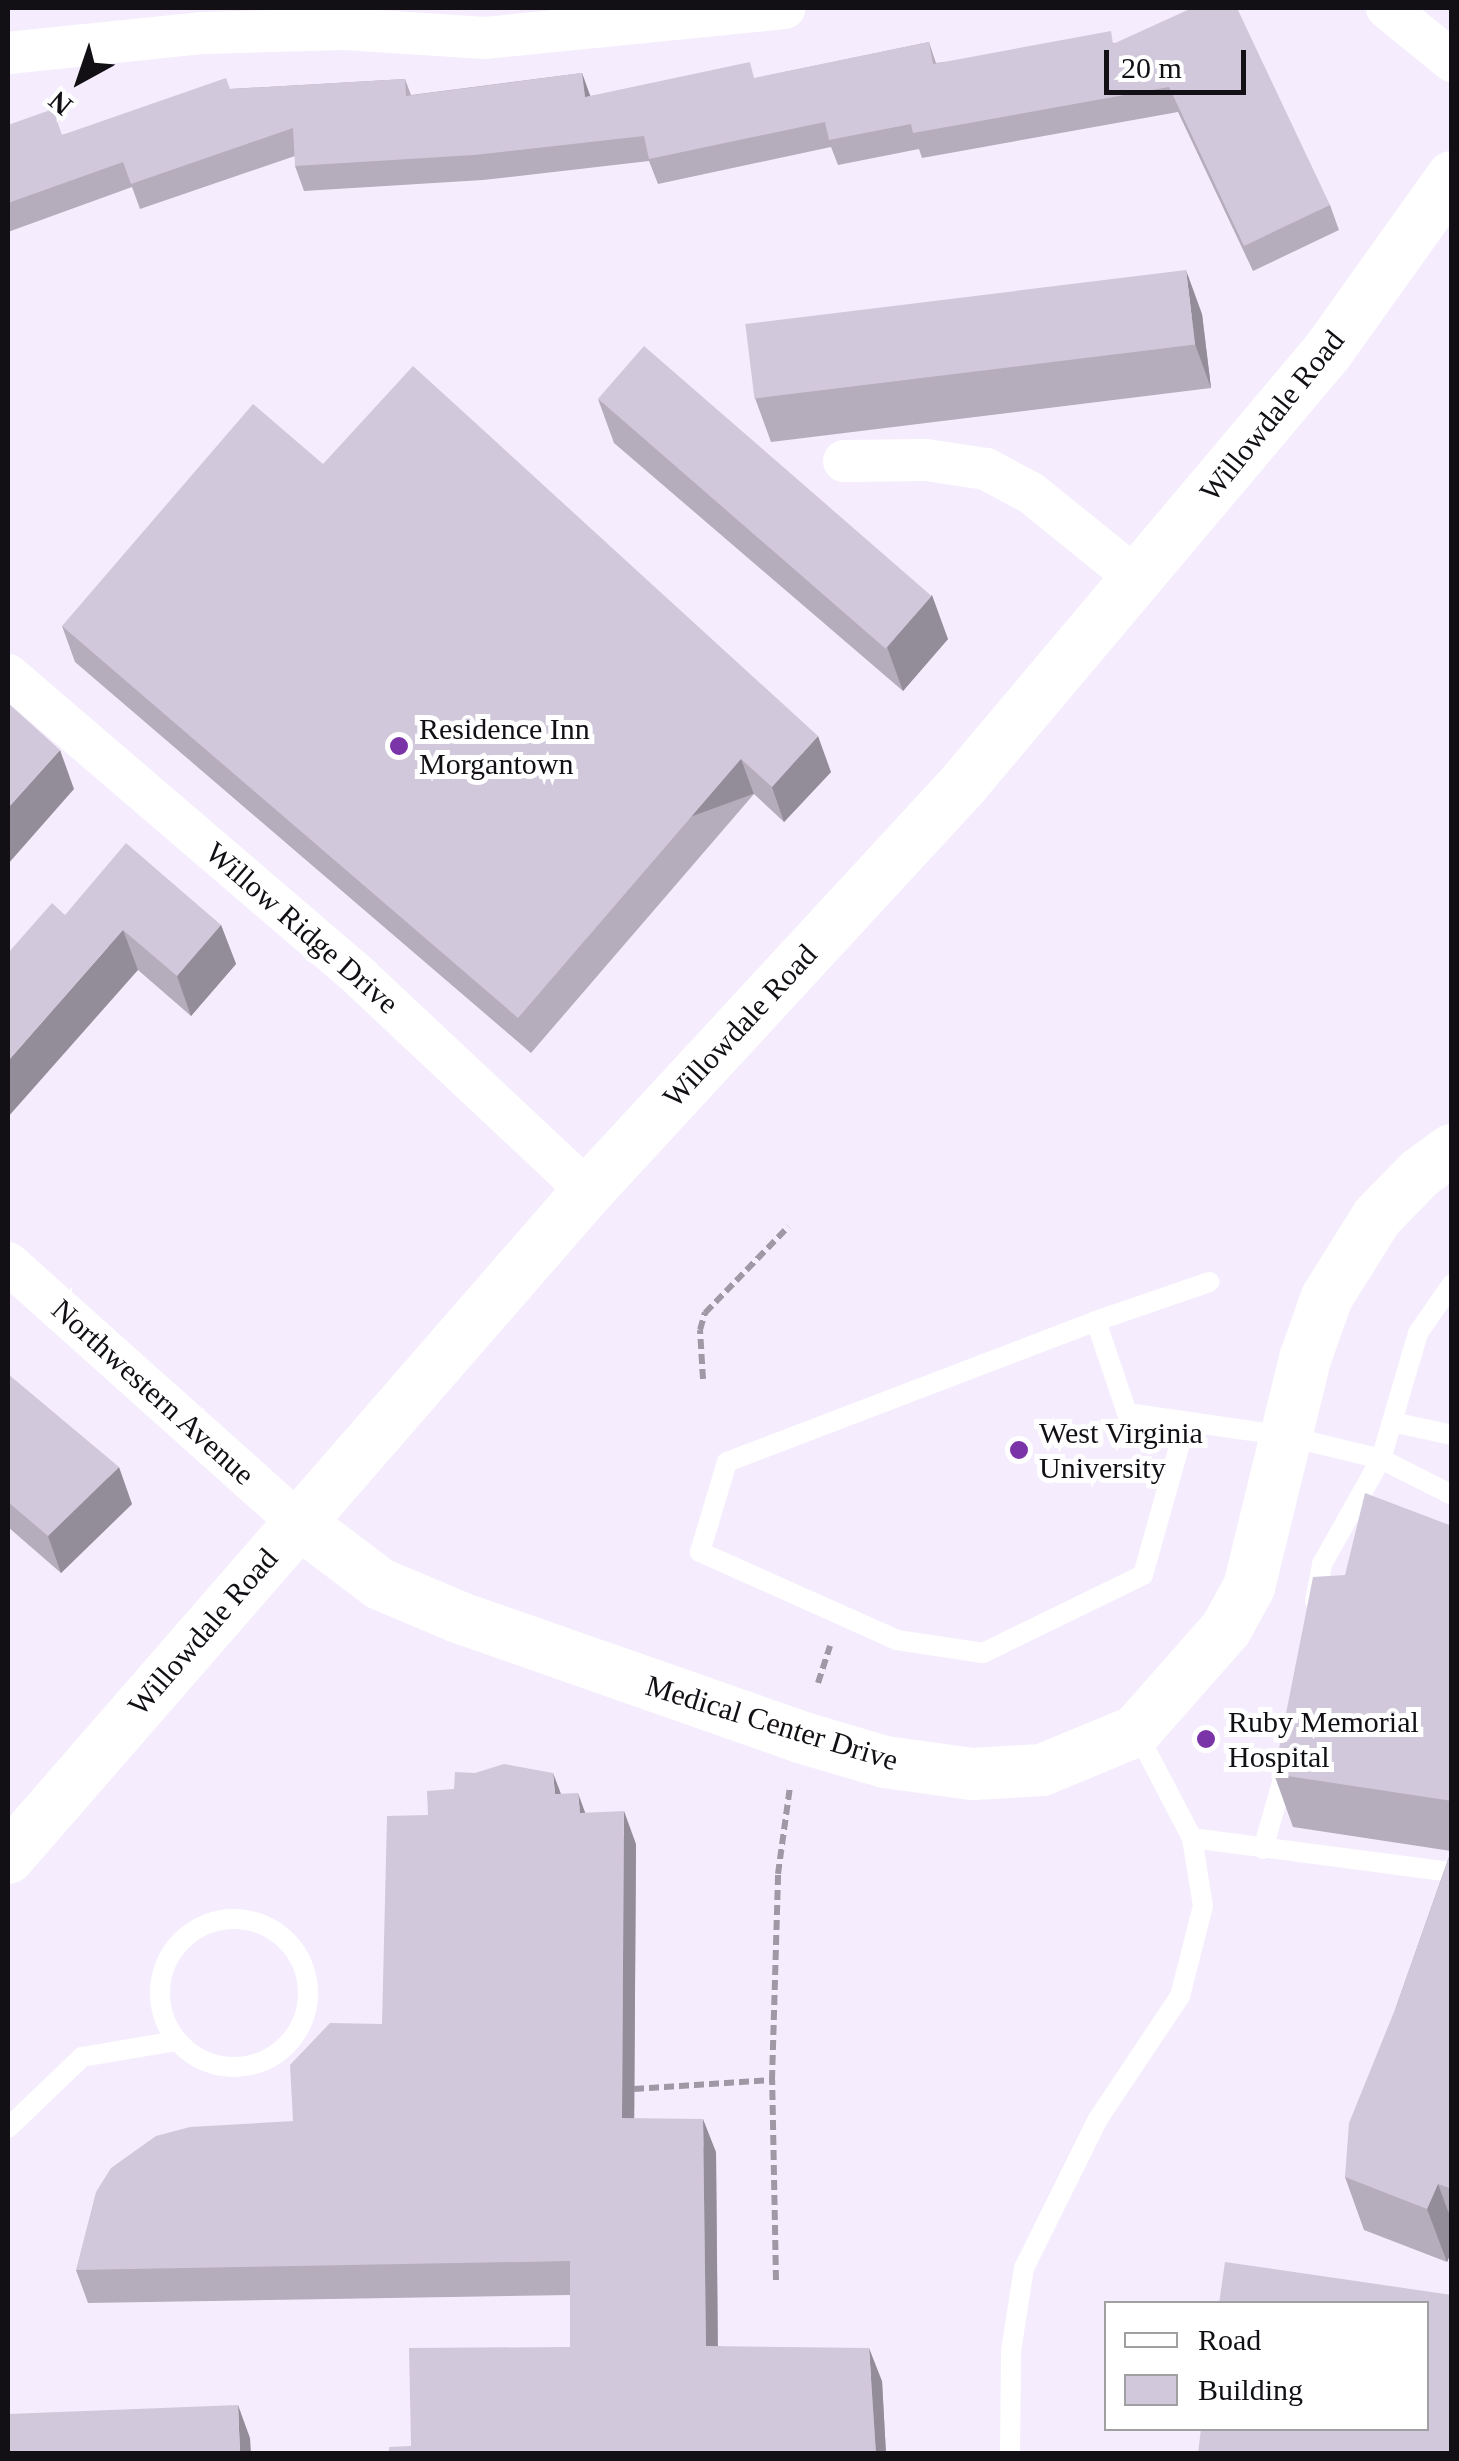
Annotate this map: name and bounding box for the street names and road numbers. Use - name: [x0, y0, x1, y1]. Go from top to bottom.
- street label: Willowdale Road: [1192, 323, 1352, 509]
- street label: Willow Ridge Drive: [198, 834, 406, 1022]
- street label: Willowdale Road: [655, 937, 825, 1115]
- street label: Northwestern Avenue: [44, 1291, 262, 1493]
- street label: Willowdale Road: [121, 1541, 285, 1723]
- street label: Medical Center Drive: [642, 1668, 902, 1778]

